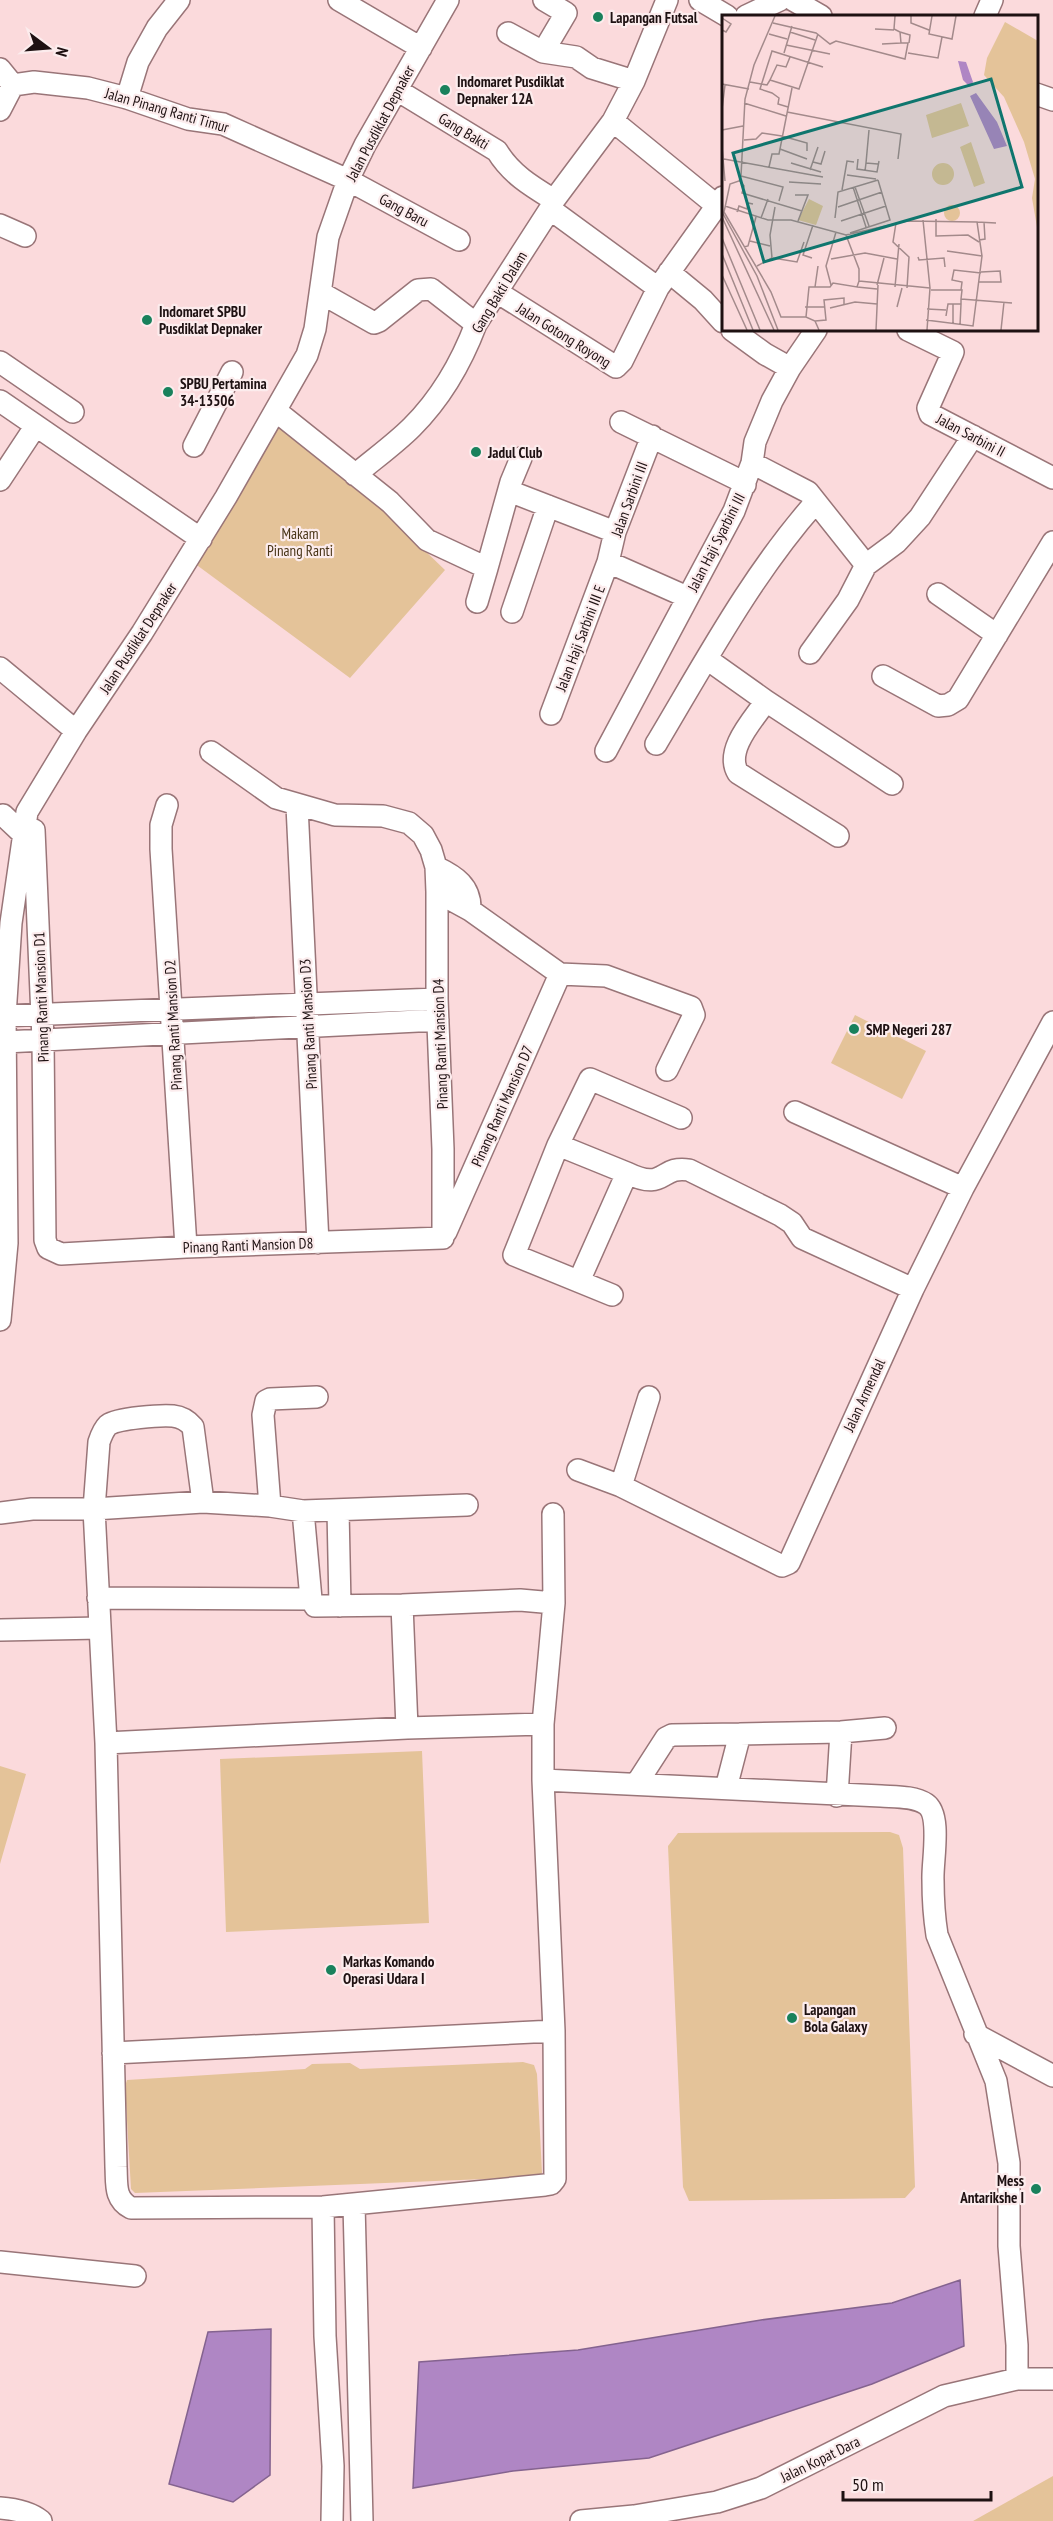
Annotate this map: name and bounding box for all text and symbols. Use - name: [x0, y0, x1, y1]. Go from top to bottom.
- place label: Lapangan Futsal: [610, 8, 698, 27]
- marker: Lapangan Futsal: [591, 10, 605, 24]
- inset map: [722, 15, 1038, 332]
- north arrow: [18, 18, 78, 78]
- text: N: [52, 45, 73, 59]
- street label: Jalan Pusdiklat Depnaker: [341, 61, 419, 185]
- place label: Indomaret Pusdiklat Depnaker 12A: [457, 72, 565, 108]
- street label: Jalan Pinang Ranti Timur: [102, 83, 232, 137]
- marker: Indomaret Pusdiklat Depnaker 12A: [438, 83, 452, 97]
- street label: Gang Bakti: [435, 108, 493, 154]
- street label: Gang Baru: [376, 189, 432, 231]
- street label: Gang Bakti Dalam: [467, 248, 531, 336]
- street label: Jalan Gotong Royong: [512, 298, 615, 372]
- place label: Indomaret SPBU Pusdiklat Depnaker: [159, 302, 263, 338]
- marker: Indomaret SPBU Pusdiklat Depnaker: [140, 313, 154, 327]
- place label: SPBU Pertamina 34-13506: [180, 374, 267, 410]
- marker: SPBU Pertamina 34-13506: [161, 385, 175, 399]
- street label: Jalan Sarbini II: [932, 408, 1009, 461]
- place label: Jadul Club: [487, 443, 543, 462]
- marker: Jadul Club: [469, 445, 483, 459]
- street label: Jalan Sarbini III: [606, 459, 651, 540]
- street label: Jalan Haji Syarbini III: [683, 490, 749, 595]
- park label: Makam Pinang Ranti: [267, 524, 333, 560]
- street label: Jalan Pusdiklat Depnaker: [95, 578, 181, 698]
- street label: Jalan Haji Sarbini III E: [551, 582, 609, 695]
- street label: Pinang Ranti Mansion D1: [29, 931, 53, 1063]
- street label: Pinang Ranti Mansion D3: [295, 958, 321, 1090]
- street label: Pinang Ranti Mansion D2: [160, 959, 186, 1091]
- street label: Pinang Ranti Mansion D4: [428, 978, 452, 1110]
- place label: SMP Negeri 287: [866, 1020, 952, 1039]
- marker: SMP Negeri 287: [847, 1022, 861, 1036]
- street label: Pinang Ranti Mansion D7: [467, 1043, 537, 1169]
- street label: Pinang Ranti Mansion D8: [182, 1233, 314, 1257]
- street label: Jalan Armendal: [838, 1355, 889, 1435]
- place label: Markas Komando Operasi Udara I: [343, 1952, 435, 1988]
- marker: Markas Komando Operasi Udara I: [324, 1963, 338, 1977]
- place label: Lapangan Bola Galaxy: [804, 2000, 868, 2036]
- marker: Lapangan Bola Galaxy: [785, 2011, 799, 2025]
- place label: Mess Antarikshe I: [959, 2171, 1024, 2207]
- marker: Mess Antarikshe I: [1029, 2182, 1043, 2196]
- street label: Jalan Kopat Dara: [776, 2432, 863, 2487]
- scale bar: [843, 2464, 992, 2502]
- text: 50 m: [852, 2473, 884, 2496]

